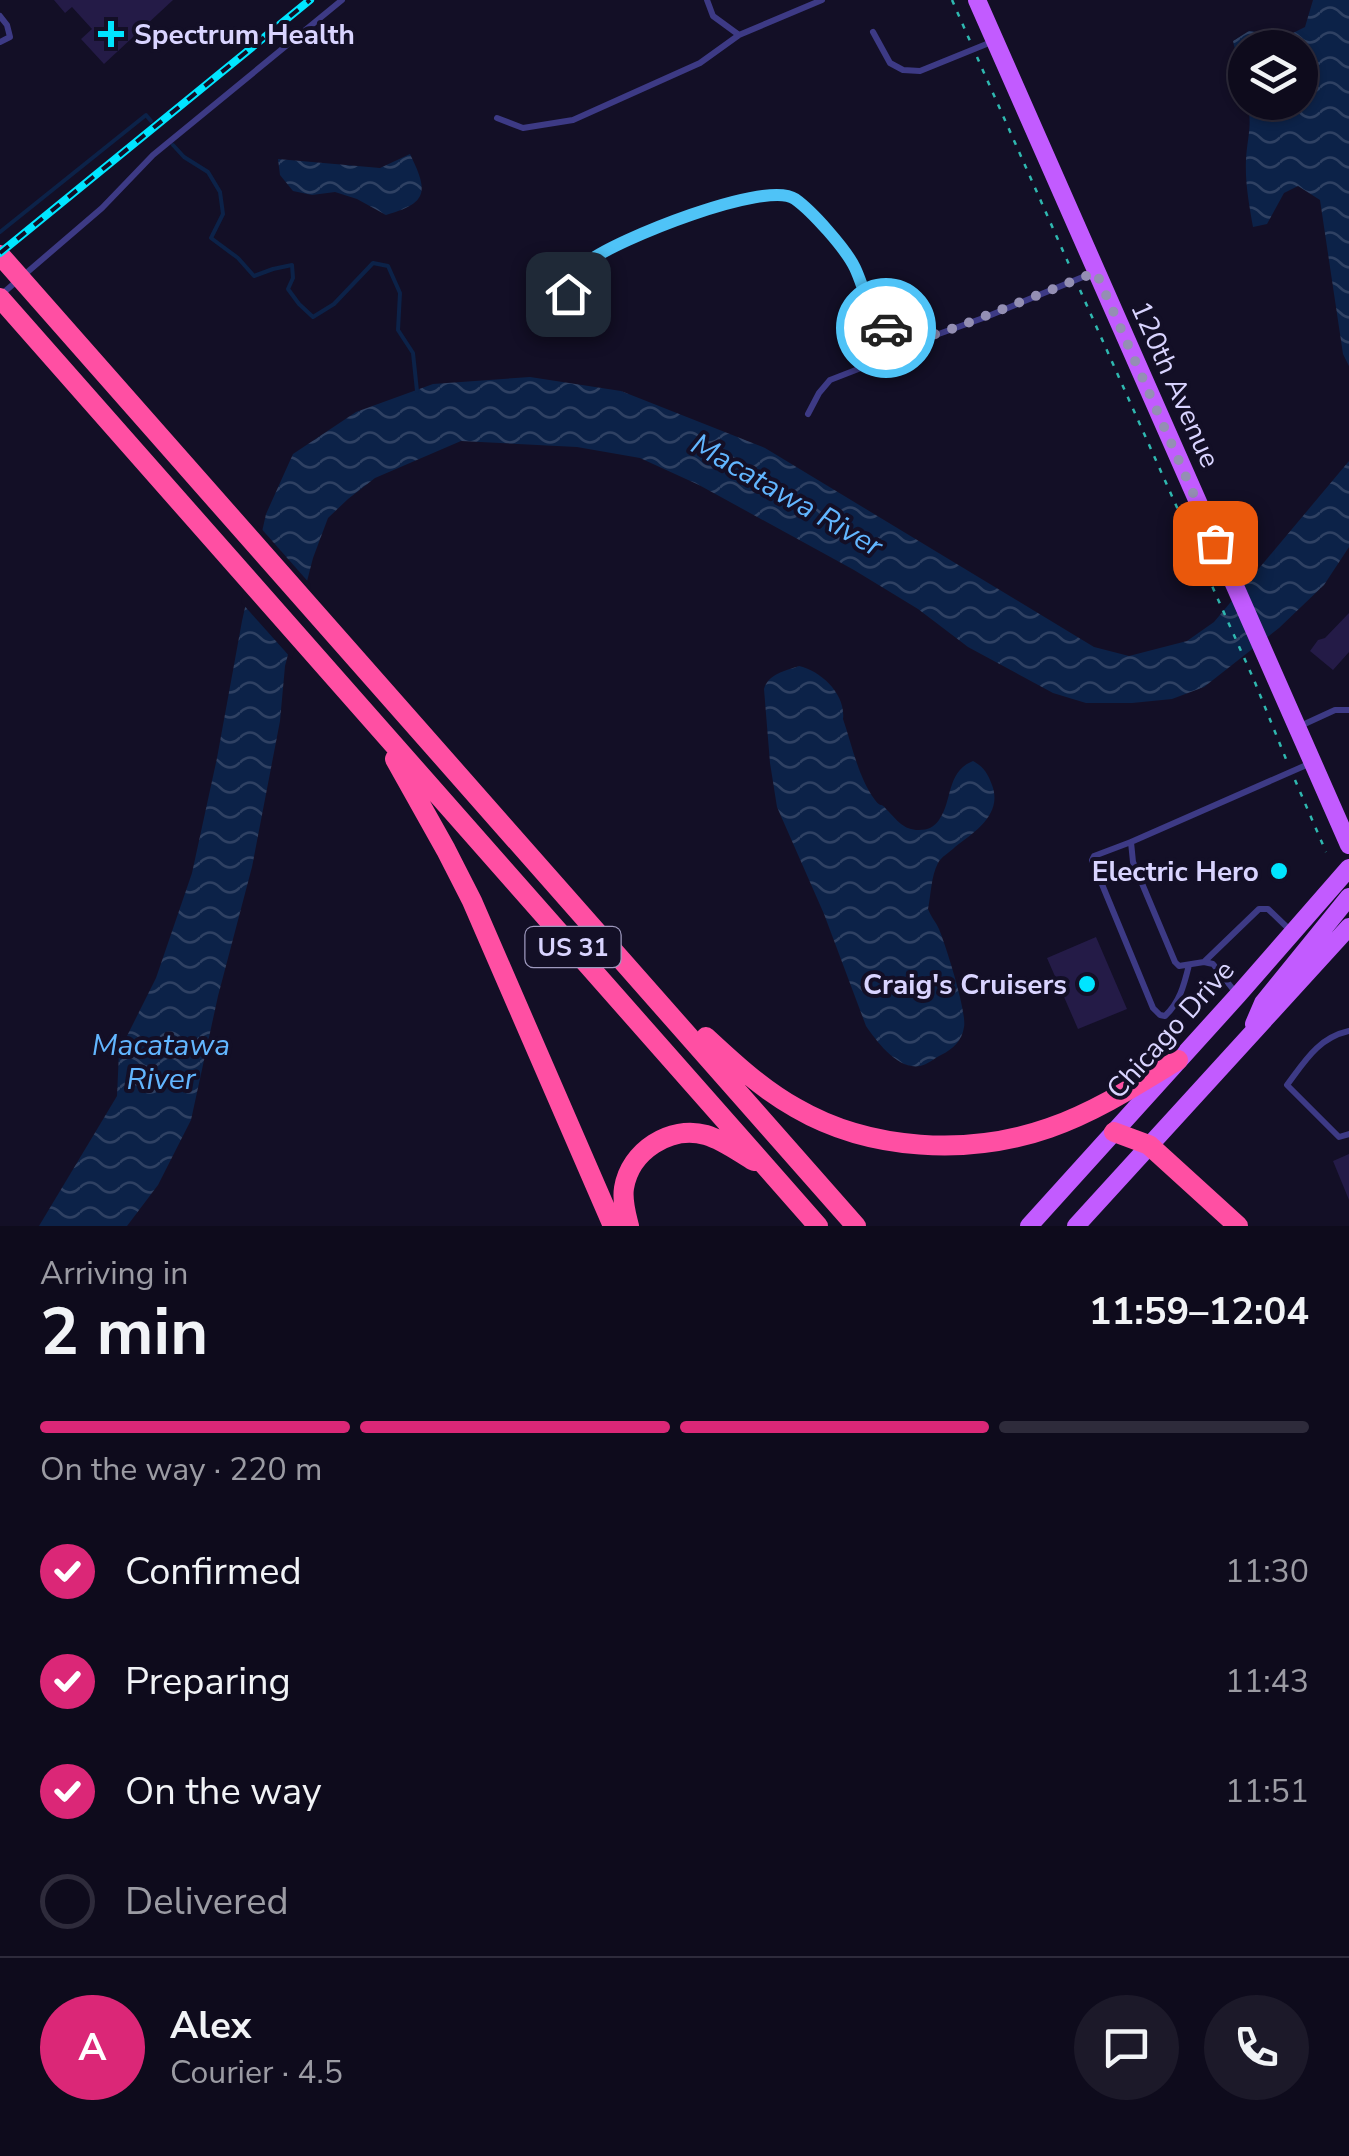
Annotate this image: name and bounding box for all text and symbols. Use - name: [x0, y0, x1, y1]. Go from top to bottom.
- place label: Spectrum Health: [134, 16, 355, 54]
- marker: Spectrum Health: [98, 21, 124, 47]
- map controls: [1228, 30, 1318, 120]
- button: layers: [1228, 30, 1318, 120]
- pin: [526, 252, 611, 337]
- icon: home: [541, 267, 596, 322]
- courier: [836, 278, 936, 378]
- street label: 120th Avenue: [1121, 295, 1229, 474]
- icon: car: [859, 301, 914, 356]
- water label: Macatawa River: [683, 424, 891, 568]
- pin: [1173, 501, 1258, 586]
- icon: bag: [1188, 516, 1243, 571]
- place label: Electric Hero: [1092, 853, 1259, 891]
- marker: Electric Hero: [1268, 860, 1290, 882]
- road number: US 31: [526, 927, 620, 967]
- street label: Chicago Drive: [1098, 952, 1243, 1107]
- place label: Craig's Cruisers: [863, 966, 1067, 1004]
- marker: Craig's Cruisers: [1076, 973, 1098, 995]
- water label: Macatawa River: [92, 1025, 230, 1100]
- text: Arriving in: [40, 1252, 188, 1295]
- text: 11:59–12:04: [1089, 1286, 1309, 1337]
- text: 2 min: [40, 1288, 208, 1377]
- text: On the way · 220 m: [40, 1448, 322, 1491]
- icon: check: [40, 1544, 95, 1599]
- text: Confirmed: [125, 1546, 302, 1597]
- text: 11:30: [1225, 1550, 1309, 1593]
- icon: check: [40, 1654, 95, 1709]
- text: Preparing: [125, 1656, 291, 1707]
- text: 11:43: [1225, 1660, 1309, 1703]
- icon: check: [40, 1764, 95, 1819]
- text: On the way: [125, 1766, 321, 1817]
- text: 11:51: [1225, 1770, 1309, 1813]
- text: Delivered: [125, 1876, 289, 1927]
- button: chat: [1074, 1995, 1179, 2100]
- button: phone: [1204, 1995, 1309, 2100]
- text: Alex: [170, 2000, 251, 2051]
- text: A: [78, 2022, 107, 2073]
- text: Courier · 4.5: [170, 2051, 343, 2094]

